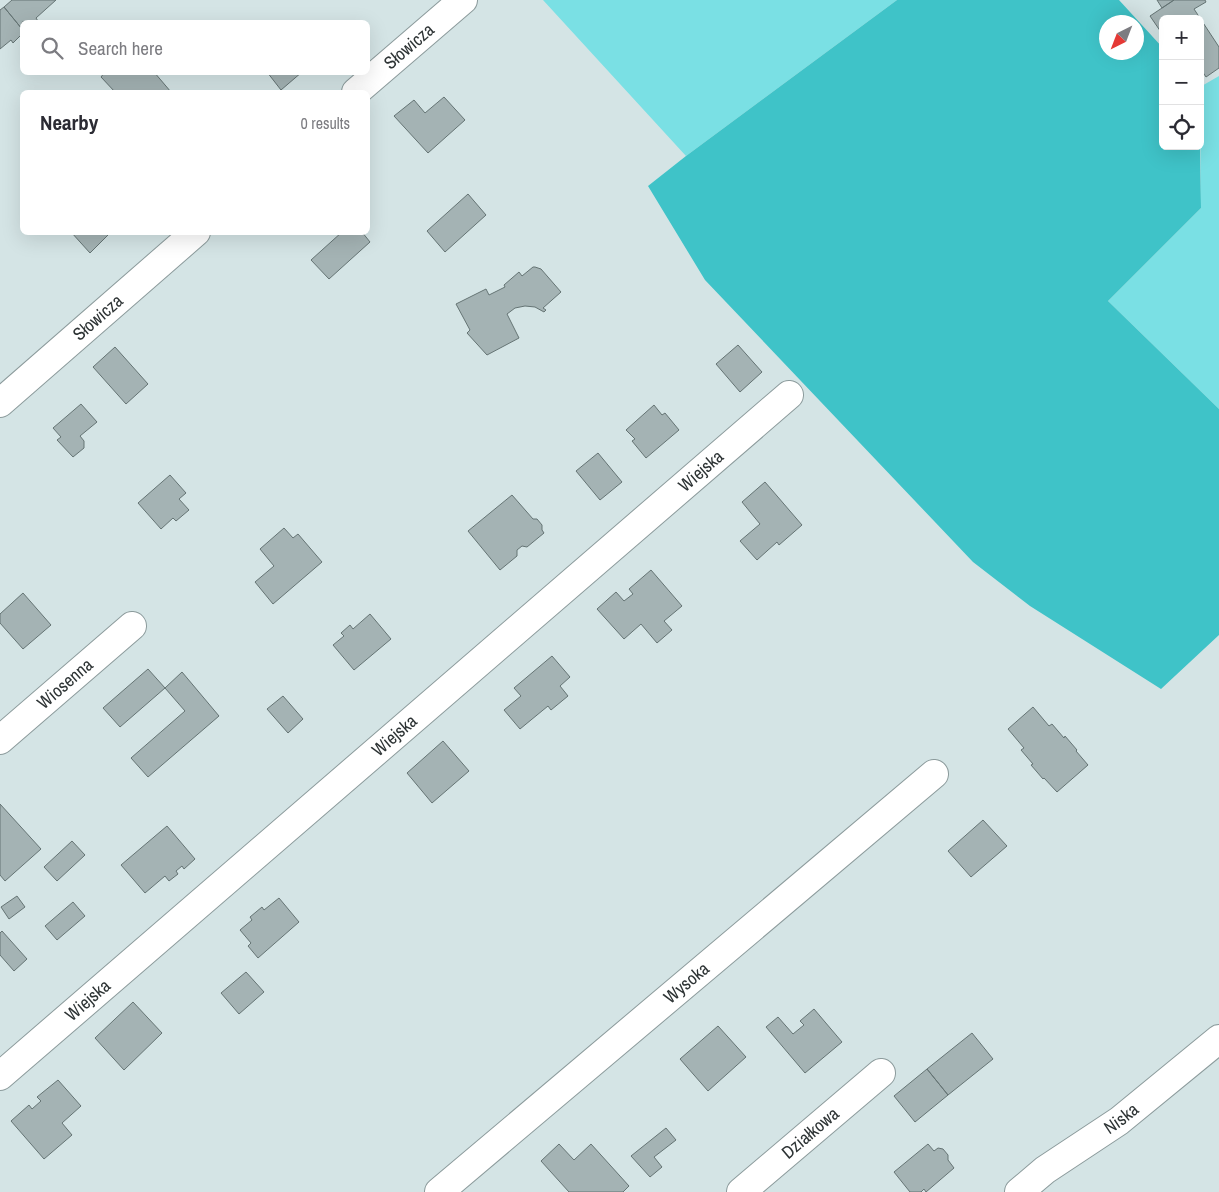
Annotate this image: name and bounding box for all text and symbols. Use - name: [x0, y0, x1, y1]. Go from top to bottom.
- north arrow: [1099, 15, 1144, 60]
- map controls: [1159, 15, 1204, 150]
- button: +: [1159, 15, 1204, 60]
- street label: Słowicza: [378, 17, 439, 75]
- search box: [20, 20, 370, 75]
- icon: search: [38, 34, 66, 62]
- text: Search here: [78, 35, 163, 61]
- button: −: [1159, 60, 1204, 105]
- button: locate: [1159, 105, 1204, 150]
- text: Nearby: [40, 108, 98, 137]
- text: 0 results: [300, 112, 350, 134]
- street label: Słowicza: [67, 288, 128, 346]
- street label: Wiejska: [673, 444, 729, 497]
- street label: Wiosenna: [31, 652, 98, 715]
- street label: Wiejska: [366, 709, 422, 762]
- street label: Wysoka: [658, 956, 714, 1009]
- street label: Wiejska: [59, 973, 116, 1026]
- street label: Niska: [1099, 1097, 1144, 1140]
- street label: Działkowa: [776, 1101, 844, 1164]

